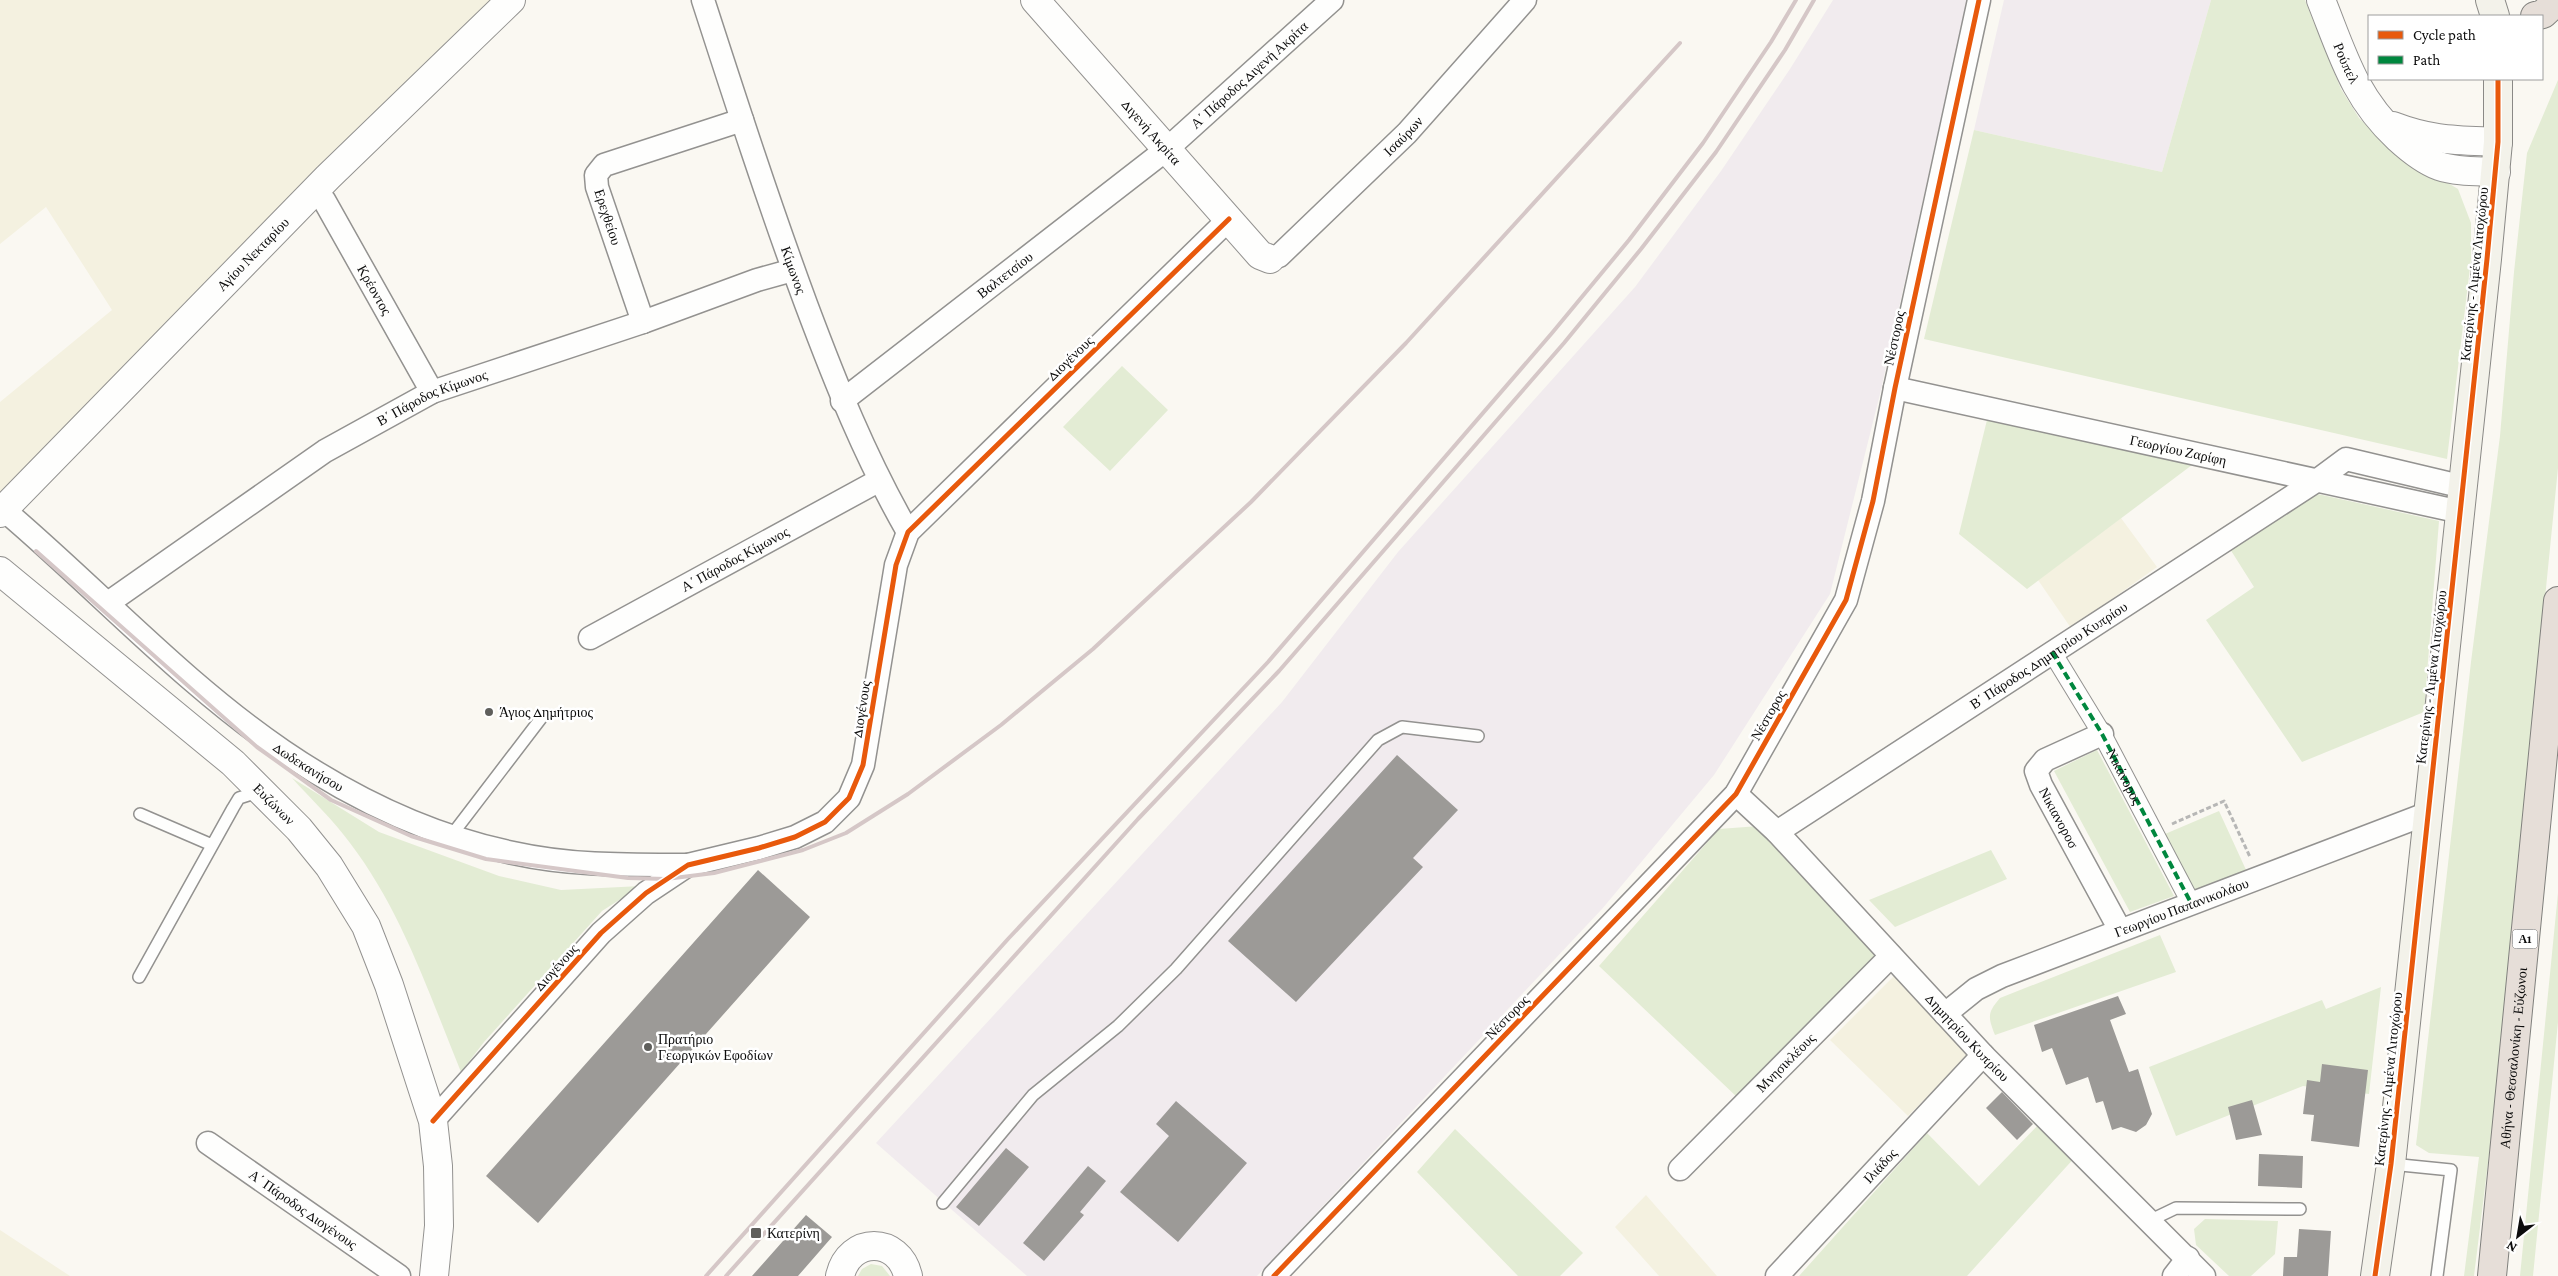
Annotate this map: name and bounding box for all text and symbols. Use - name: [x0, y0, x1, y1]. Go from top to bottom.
- legend: [2368, 15, 2543, 80]
- street label: Α΄ Πάροδος Διγενή Ακρίτα: [1187, 17, 1312, 132]
- text: Cycle path: [2413, 27, 2476, 44]
- street label: Ρούπελ: [2330, 40, 2363, 86]
- text: Path: [2413, 52, 2440, 68]
- street label: Διγενή Ακρίτα: [1118, 96, 1185, 168]
- street label: Ισαύρων: [1380, 113, 1426, 159]
- street label: Κατερίνης - Λιμένα Λιτοχώρου: [2457, 186, 2491, 362]
- street label: Ερεχθείου: [591, 187, 625, 247]
- street label: Αγίου Νεκταρίου: [213, 214, 292, 294]
- street label: Κίμωνος: [778, 244, 810, 297]
- street label: Βαλτετσίου: [974, 248, 1036, 301]
- street label: Κρέοντος: [354, 262, 395, 318]
- street label: Νέστορος: [1880, 309, 1908, 367]
- street label: Διογένους: [1044, 332, 1097, 384]
- street label: Β΄ Πάροδος Κίμωνος: [374, 366, 490, 429]
- street label: Γεωργίου Ζαρίφη: [2128, 432, 2228, 468]
- street label: Α΄ Πάροδος Κίμωνος: [678, 523, 792, 595]
- street label: Κατερίνης - Λιμένα Λιτοχώρου: [2412, 589, 2450, 765]
- street label: Β΄ Πάροδος Δημητρίου Κυπρίου: [1967, 598, 2130, 712]
- street label: Διογένους: [849, 679, 873, 739]
- street label: Νέστορος: [1747, 686, 1789, 743]
- place label: Άγιος Δημήτριος: [499, 704, 594, 720]
- marker: Άγιος Δημήτριος: [483, 706, 495, 718]
- street label: Δωδεκανήσου: [270, 739, 347, 795]
- street label: Νικάνορος: [2103, 746, 2146, 808]
- street label: Ευζώνων: [250, 780, 298, 828]
- street label: Νικιανοροσ: [2036, 784, 2082, 851]
- street label: Γεωργίου Παπανικολάου: [2112, 875, 2251, 940]
- road number: Α1: [2512, 930, 2538, 949]
- street label: Διογένους: [531, 940, 581, 994]
- street label: Αθήνα - Θεσσαλονίκη - Εύζωνοι: [2496, 966, 2530, 1150]
- street label: Δημητρίου Κυπρίου: [1922, 990, 2013, 1085]
- street label: Νέστορος: [1482, 991, 1532, 1043]
- street label: Κατερίνης - Λιμένα Λιτοχώρου: [2371, 991, 2405, 1167]
- street label: Μνησικλέους: [1753, 1029, 1819, 1095]
- place label: Πρατήριο Γεωργικών Εφοδίων: [658, 1031, 773, 1063]
- marker: Πρατήριο Γεωργικών Εφοδίων: [642, 1041, 654, 1053]
- street label: Ιλιάδος: [1860, 1145, 1900, 1186]
- street label: Α΄ Πάροδος Διογένους: [246, 1166, 361, 1253]
- north arrow: [2493, 1211, 2543, 1261]
- place label: Κατερίνη: [767, 1225, 820, 1241]
- marker: Κατερίνη: [749, 1226, 763, 1240]
- text: N: [2503, 1238, 2520, 1256]

